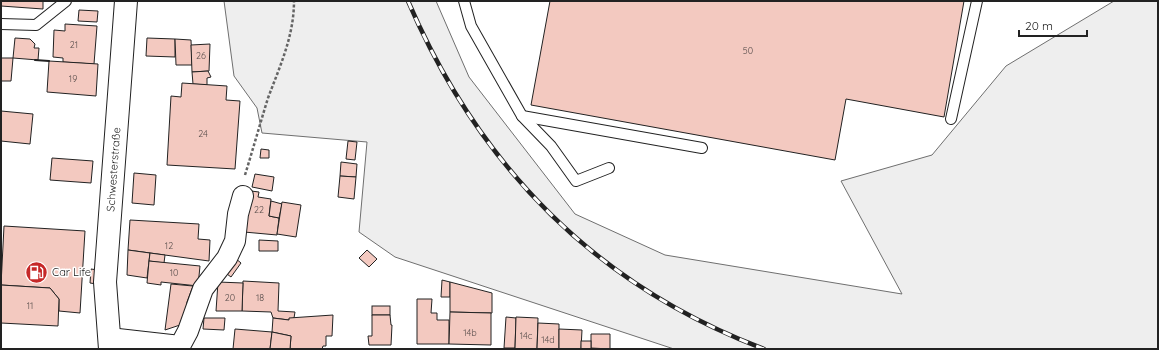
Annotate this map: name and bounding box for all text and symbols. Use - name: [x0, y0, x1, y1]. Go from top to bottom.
- scale bar: [1019, 12, 1087, 38]
- text: 20 m: [1025, 18, 1053, 33]
- house number: 21: [70, 39, 78, 50]
- house number: 50: [743, 45, 753, 56]
- house number: 26: [196, 50, 206, 61]
- house number: 19: [69, 73, 77, 84]
- street label: Schwesterstraße: [103, 127, 124, 212]
- house number: 24: [198, 128, 208, 139]
- house number: 22: [254, 204, 264, 215]
- house number: 12: [165, 240, 173, 251]
- fuel station icon: Car Life: [23, 259, 49, 285]
- place label: Car Life: [52, 265, 91, 279]
- house number: 10: [170, 267, 178, 278]
- house number: 20: [225, 292, 235, 303]
- house number: 18: [256, 292, 264, 303]
- house number: 11: [27, 300, 33, 311]
- house number: 14b: [463, 327, 477, 338]
- house number: 14c: [520, 330, 533, 341]
- house number: 14d: [541, 334, 555, 345]

